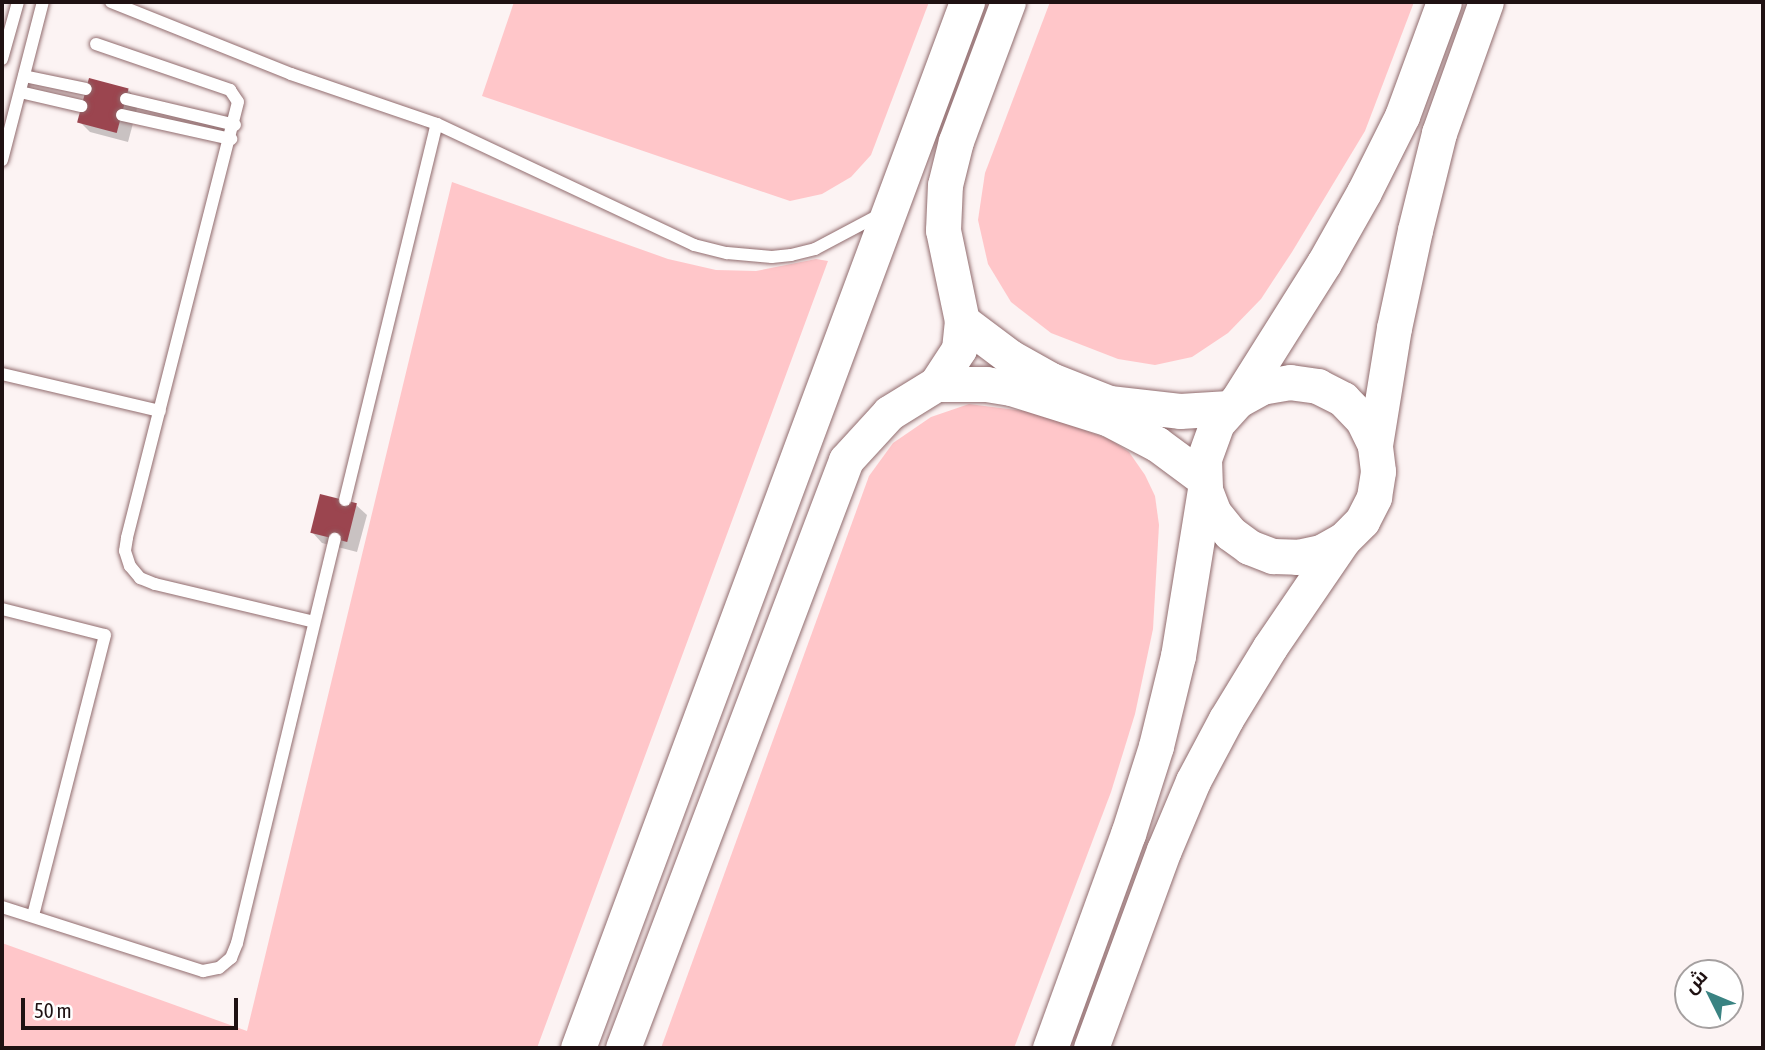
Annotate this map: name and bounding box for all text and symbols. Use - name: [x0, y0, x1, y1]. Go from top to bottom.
- north arrow: [1674, 959, 1744, 1029]
- text: ش: [1679, 965, 1711, 997]
- scale bar: [24, 984, 242, 1028]
- text: 50 m: [34, 998, 72, 1022]

